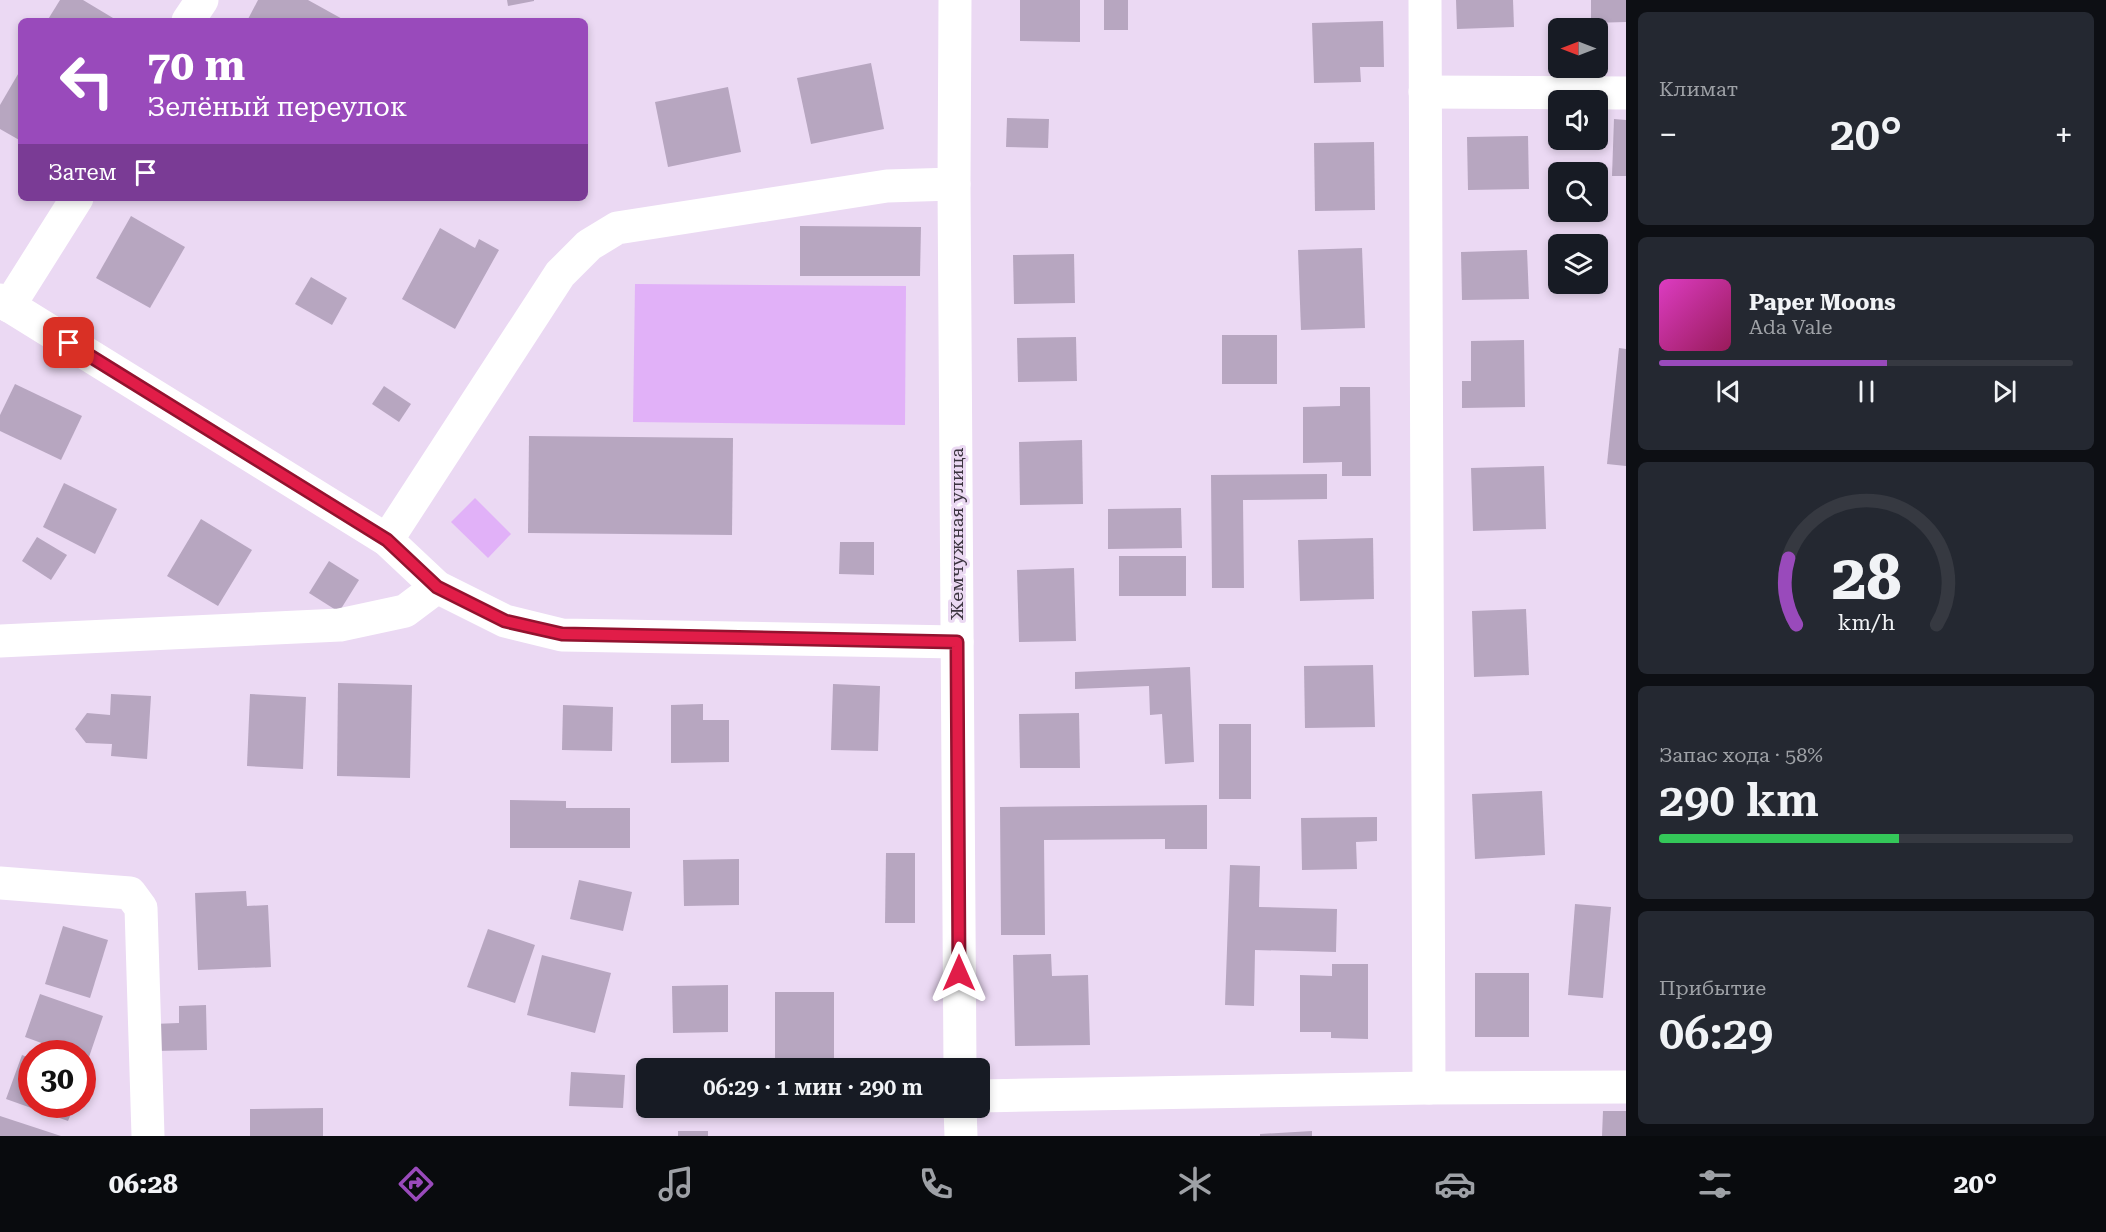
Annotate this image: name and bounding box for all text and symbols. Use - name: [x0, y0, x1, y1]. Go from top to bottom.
- north arrow: [1548, 18, 1608, 78]
- map controls: [1548, 18, 1608, 294]
- text: 70 m: [147, 41, 245, 90]
- icon: left: [48, 42, 126, 120]
- text: Климат: [1659, 77, 1738, 101]
- button: sound: [1548, 90, 1608, 150]
- text: Зелёный переулок: [147, 91, 407, 123]
- text: 20°: [1830, 108, 1902, 161]
- text: −: [1659, 115, 1677, 154]
- text: +: [2055, 115, 2073, 154]
- icon: arrive: [129, 156, 162, 189]
- text: Затем: [48, 160, 117, 185]
- button: search: [1548, 162, 1608, 222]
- button: layers: [1548, 234, 1608, 294]
- text: Paper Moons: [1749, 290, 1896, 315]
- text: Ada Vale: [1749, 315, 1832, 339]
- pin: [43, 317, 94, 368]
- icon: arrive: [52, 326, 85, 359]
- icon: previous: [1712, 375, 1745, 408]
- icon: pause: [1850, 375, 1883, 408]
- icon: next: [1988, 375, 2021, 408]
- street label: Жемчужная улица: [946, 448, 967, 620]
- text: 28: [1831, 541, 1901, 614]
- text: km/h: [1837, 610, 1895, 635]
- text: Запас хода · 58%: [1659, 743, 1823, 767]
- text: 290 km: [1659, 774, 1819, 827]
- position arrow: [927, 941, 991, 1005]
- text: Прибытие: [1659, 976, 1766, 1000]
- text: 06:29: [1659, 1007, 1773, 1060]
- speed limit sign: 30: [18, 1040, 96, 1118]
- text: 06:29 · 1 мин · 290 m: [703, 1075, 923, 1100]
- icon: directions: [395, 1163, 437, 1205]
- icon: music: [655, 1163, 697, 1205]
- icon: phone: [915, 1163, 957, 1205]
- icon: climate: [1174, 1163, 1216, 1205]
- icon: car: [1434, 1163, 1476, 1205]
- icon: filters: [1694, 1163, 1736, 1205]
- text: 06:28: [109, 1168, 178, 1200]
- text: 20°: [1953, 1168, 1997, 1200]

